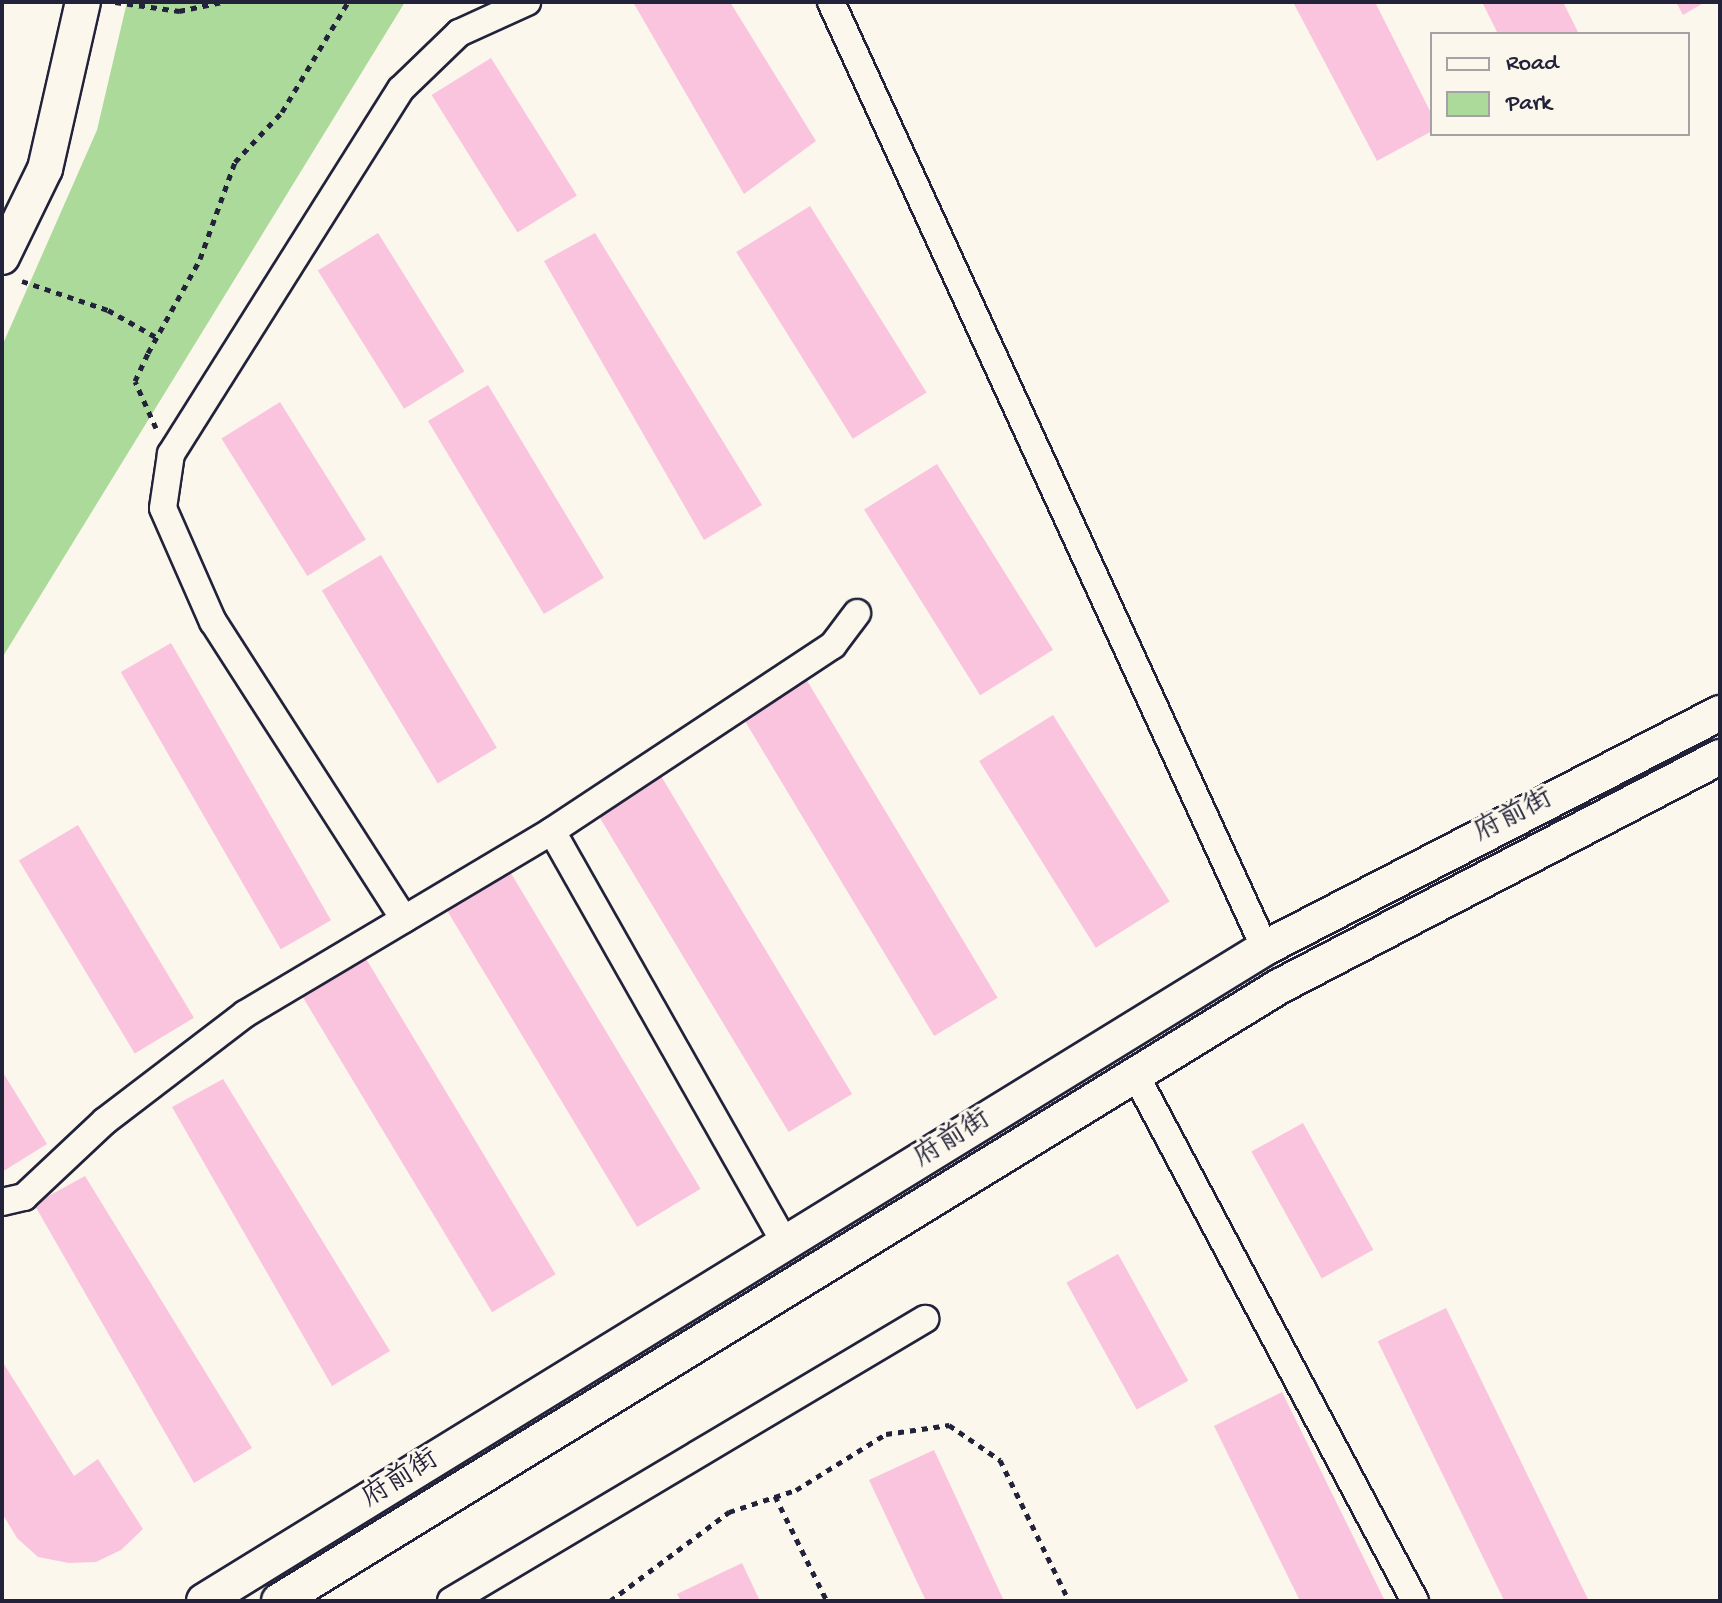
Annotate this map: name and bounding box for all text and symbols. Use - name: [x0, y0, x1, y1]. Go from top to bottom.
- legend: [1430, 32, 1690, 136]
- text: Road: [1506, 50, 1558, 79]
- text: Park: [1506, 90, 1552, 119]
- street label: 府前街: [1469, 783, 1559, 851]
- street label: 府前街: [908, 1103, 998, 1177]
- street label: 府前街: [356, 1443, 446, 1517]

